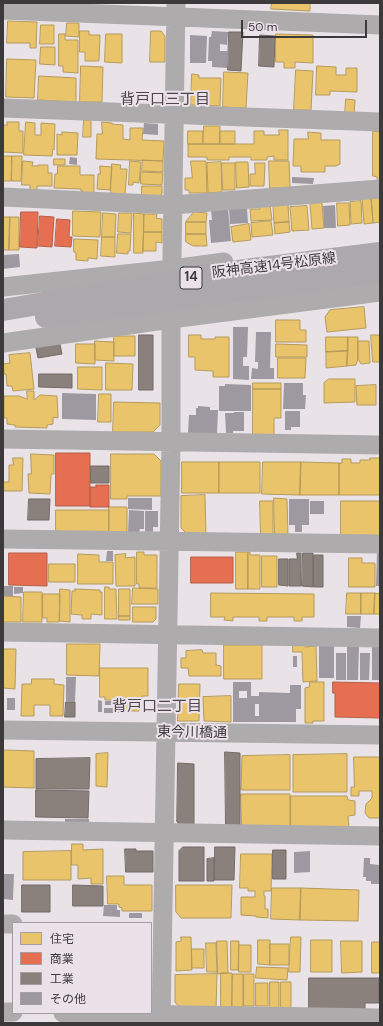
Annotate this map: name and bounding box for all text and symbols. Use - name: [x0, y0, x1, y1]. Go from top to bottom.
- scale bar: [243, 12, 369, 38]
- text: 50 m: [248, 19, 277, 35]
- district label: 背戸口三丁目: [120, 91, 210, 109]
- street label: 阪神高速14号松原線: [211, 250, 337, 282]
- road number: 14: [180, 267, 202, 289]
- district label: 背戸口二丁目: [112, 698, 202, 716]
- street label: 東今川橋通: [157, 724, 227, 742]
- legend: [12, 922, 152, 1014]
- text: 住宅: [50, 931, 74, 947]
- text: 商業: [50, 951, 74, 967]
- text: 工業: [50, 971, 74, 987]
- text: その他: [50, 991, 86, 1007]

